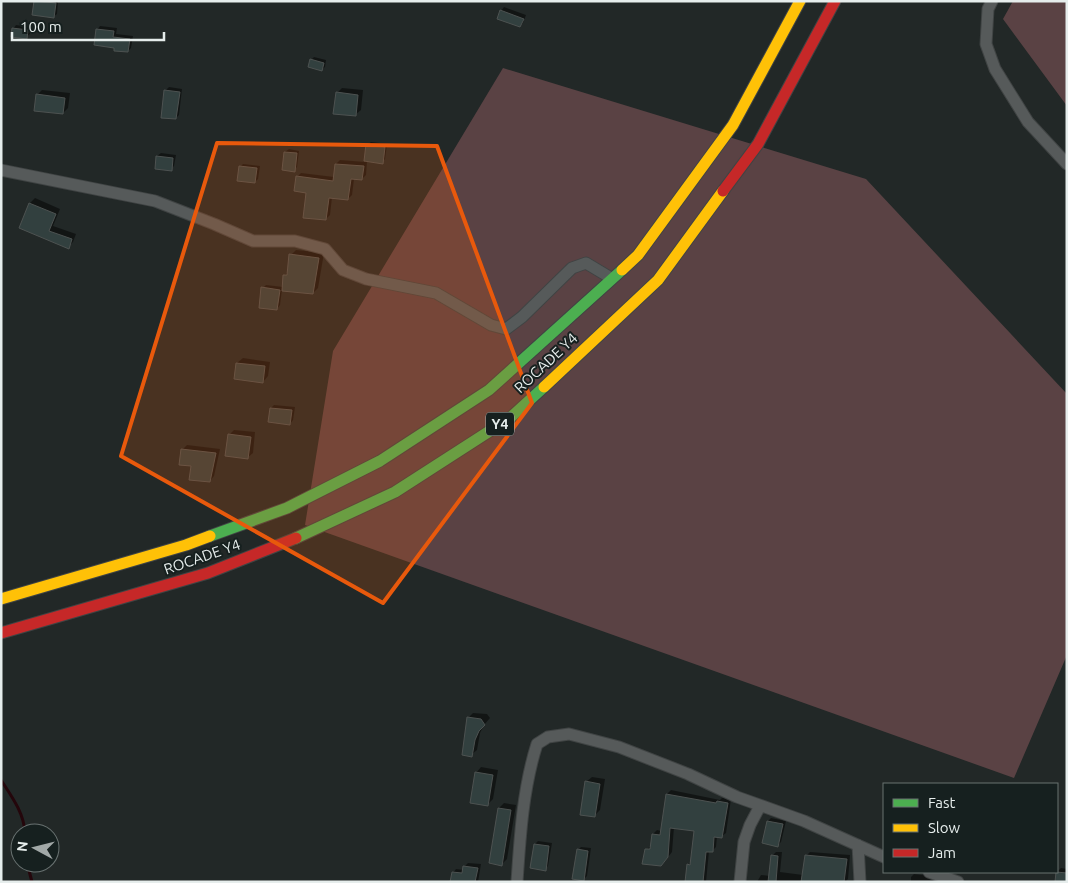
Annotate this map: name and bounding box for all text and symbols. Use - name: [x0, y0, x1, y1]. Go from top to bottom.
- scale bar: [12, 10, 165, 42]
- text: 100 m: [20, 18, 62, 35]
- street label: ROCADE Y4: [511, 329, 581, 396]
- road number: Y4: [486, 412, 514, 436]
- street label: ROCADE Y4: [161, 535, 242, 578]
- legend: [883, 783, 1058, 873]
- text: Fast: [928, 794, 956, 811]
- text: Slow: [928, 819, 961, 836]
- north arrow: [10, 823, 60, 873]
- text: N: [14, 840, 31, 853]
- text: Jam: [928, 844, 956, 861]

